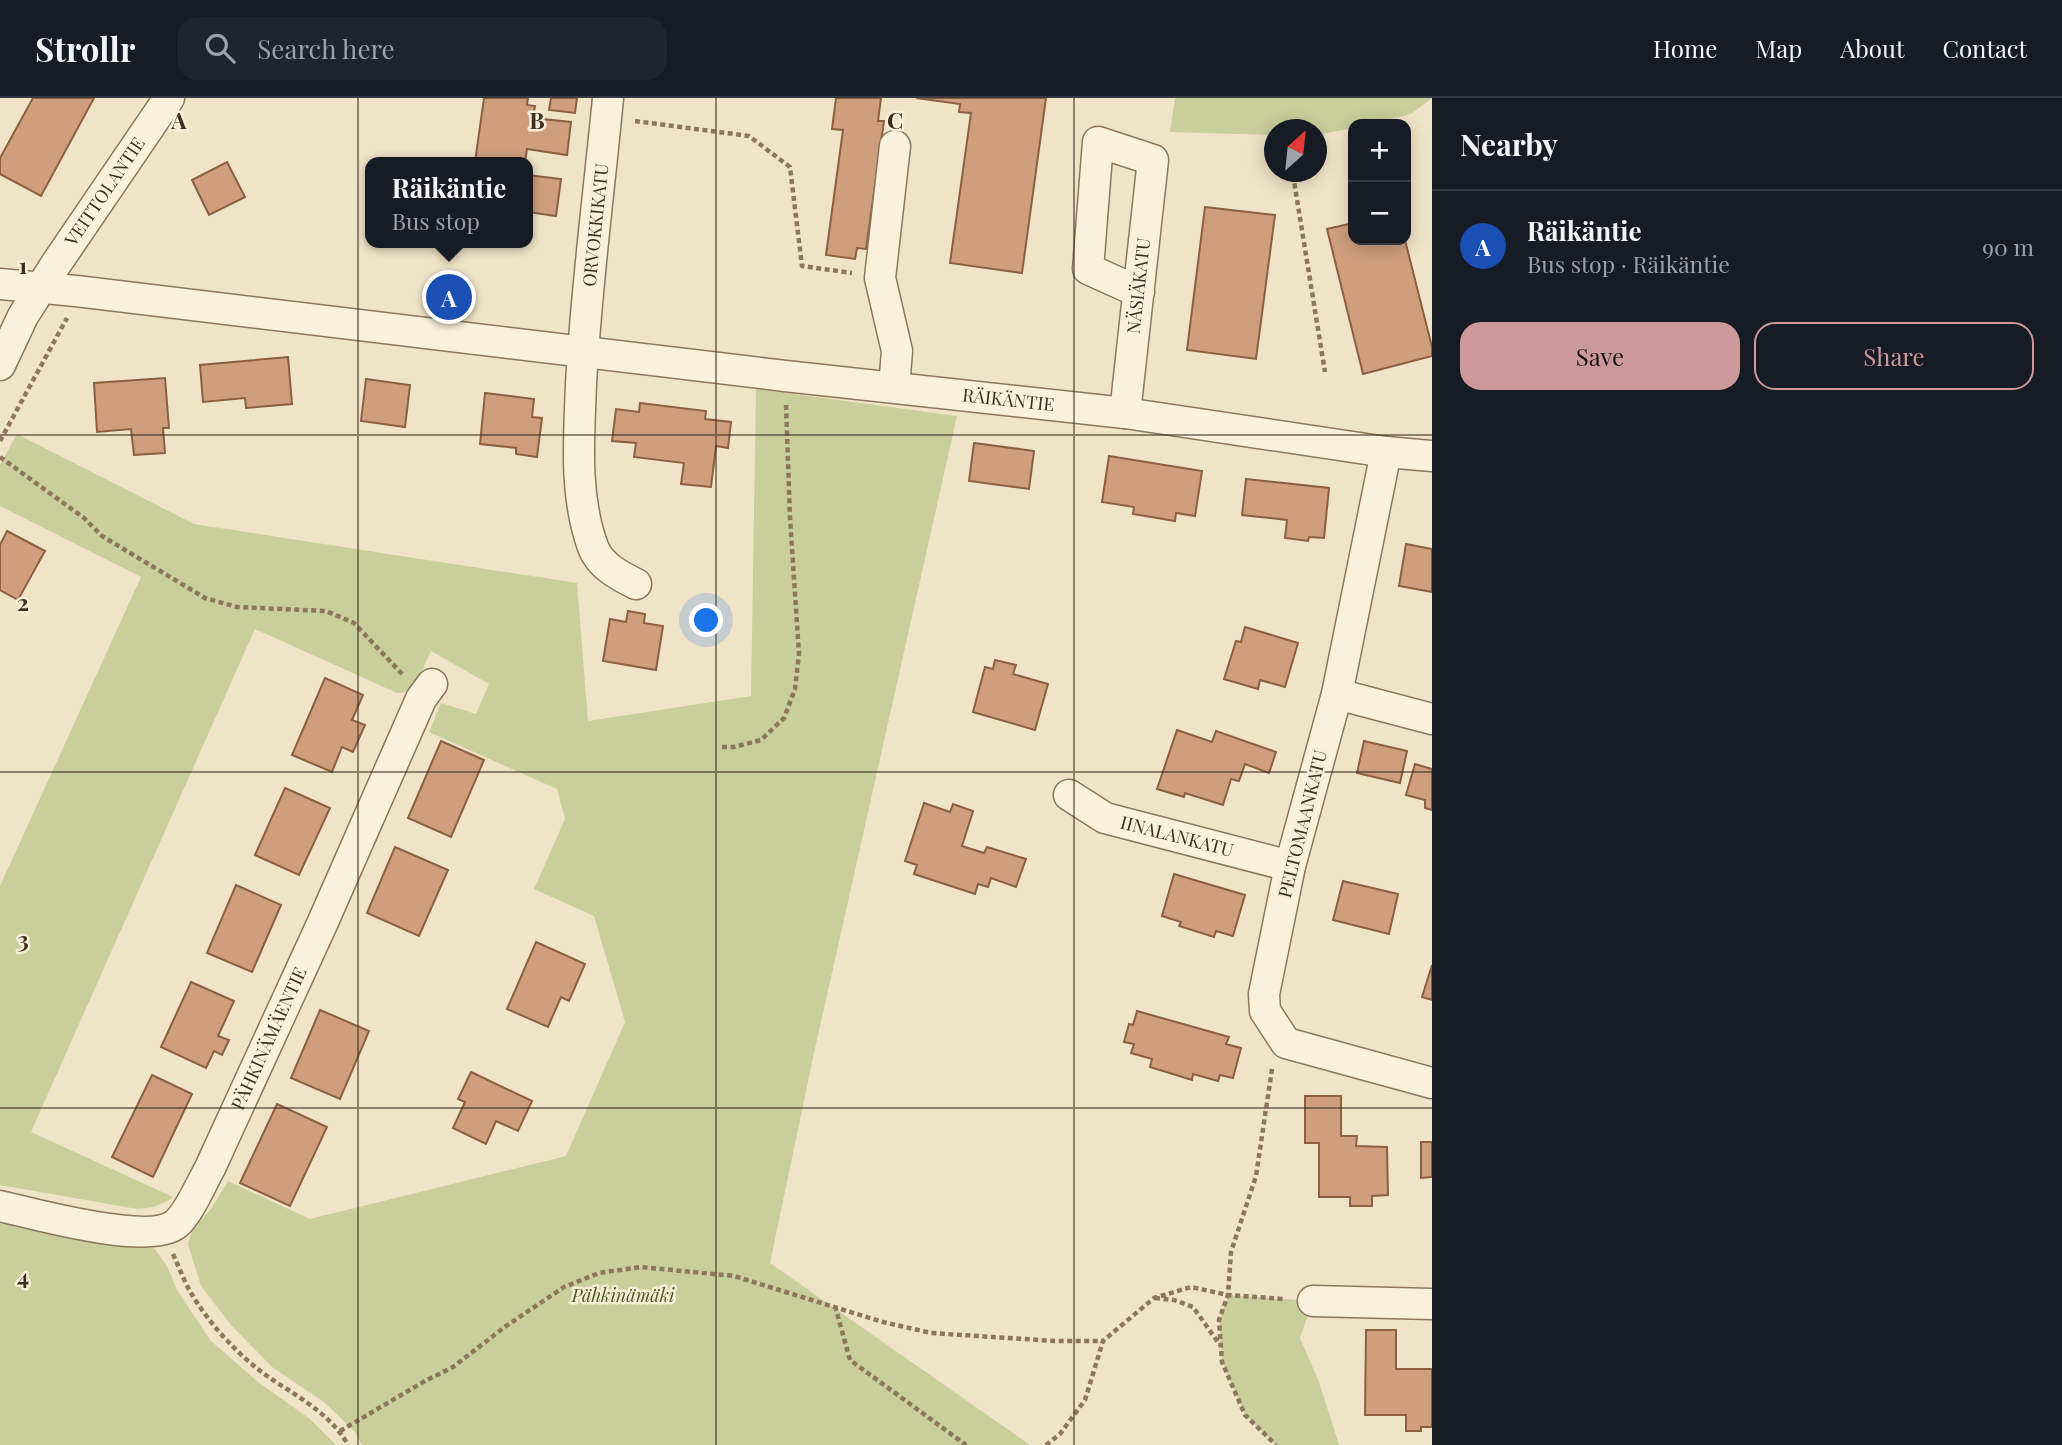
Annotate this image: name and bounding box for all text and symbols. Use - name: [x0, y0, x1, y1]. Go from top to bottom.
- search box: [177, 17, 667, 80]
- text: Strollr: [35, 26, 135, 70]
- icon: search: [201, 29, 239, 67]
- text: Search here: [257, 31, 395, 66]
- text: Home: [1653, 32, 1717, 64]
- text: Map: [1755, 32, 1802, 64]
- text: About: [1840, 32, 1904, 64]
- text: Contact: [1942, 32, 2027, 64]
- text: A: [170, 104, 187, 135]
- text: B: [529, 104, 545, 135]
- text: C: [887, 104, 903, 135]
- north arrow: [1264, 119, 1327, 182]
- map controls: [1348, 119, 1411, 245]
- button: +: [1348, 119, 1411, 182]
- text: Nearby: [1460, 124, 1558, 164]
- street label: VEITTOLANTIE: [58, 132, 150, 251]
- popup: [365, 157, 533, 248]
- street label: ORVOKKIKATU: [577, 162, 613, 288]
- text: Räikäntie: [392, 170, 506, 205]
- button: −: [1348, 182, 1411, 245]
- text: Bus stop: [392, 205, 480, 236]
- text: Räikäntie: [1527, 213, 1642, 248]
- text: A: [1475, 231, 1491, 262]
- text: 90 m: [1982, 231, 2034, 262]
- street label: NÄSIÄKATU: [1121, 236, 1155, 335]
- text: Bus stop · Räikäntie: [1527, 248, 1730, 279]
- text: 1: [19, 249, 28, 280]
- pin: A: [426, 271, 472, 323]
- button: Save: [1460, 322, 1740, 390]
- button: Share: [1754, 322, 2034, 390]
- street label: RÄIKÄNTIE: [961, 382, 1056, 416]
- text: 2: [17, 586, 29, 617]
- your location: [689, 603, 723, 637]
- street label: PELTOMAANKATU: [1272, 747, 1332, 900]
- street label: IINALANKATU: [1118, 810, 1236, 862]
- text: 3: [17, 923, 29, 954]
- street label: PÄHKINÄMÄENTIE: [225, 963, 312, 1114]
- text: 4: [17, 1260, 29, 1291]
- park label: Pähkinämäki: [571, 1283, 675, 1307]

